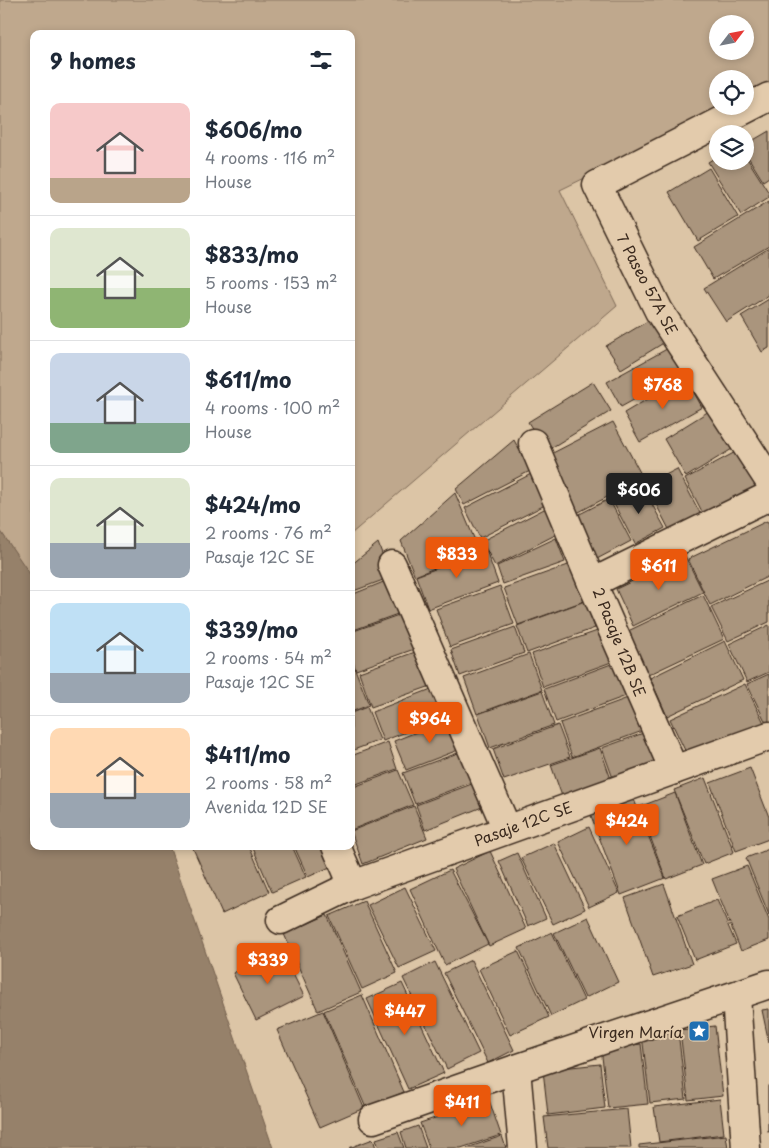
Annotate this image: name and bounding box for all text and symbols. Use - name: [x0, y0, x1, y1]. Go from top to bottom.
- north arrow: [709, 15, 754, 60]
- map controls: [709, 15, 754, 170]
- text: 9 homes: [50, 44, 136, 76]
- icon: filters: [307, 46, 335, 74]
- button: locate: [709, 70, 754, 115]
- text: $606/mo: [205, 113, 302, 145]
- icon: home: [90, 123, 150, 183]
- button: layers: [709, 125, 754, 170]
- text: 4 rooms · 116 m²: [205, 145, 335, 169]
- text: House: [205, 169, 252, 193]
- street label: 7 Paseo 57A SE: [612, 229, 684, 339]
- text: $833/mo: [205, 238, 299, 270]
- icon: home: [90, 248, 150, 308]
- text: 5 rooms · 153 m²: [205, 270, 338, 294]
- text: House: [205, 294, 252, 318]
- text: $611/mo: [205, 363, 291, 395]
- pin: $768: [633, 368, 693, 410]
- text: $768: [643, 372, 683, 396]
- icon: home: [90, 373, 150, 433]
- text: 4 rooms · 100 m²: [205, 395, 340, 419]
- text: House: [205, 419, 252, 443]
- pin: $606: [609, 472, 669, 515]
- text: $606: [617, 477, 661, 501]
- text: $424/mo: [205, 488, 301, 520]
- icon: home: [90, 498, 150, 558]
- text: 2 rooms · 76 m²: [205, 520, 332, 544]
- pin: $833: [427, 536, 487, 579]
- text: $833: [437, 541, 477, 565]
- text: Pasaje 12C SE: [205, 544, 315, 568]
- pin: $611: [629, 548, 689, 591]
- text: $611: [641, 553, 677, 577]
- street label: 2 Pasaje 12B SE: [588, 584, 652, 700]
- text: $339/mo: [205, 613, 298, 645]
- icon: home: [90, 623, 150, 683]
- text: 2 rooms · 54 m²: [205, 645, 332, 669]
- text: Pasaje 12C SE: [205, 669, 315, 693]
- pin: $964: [400, 702, 460, 744]
- text: $964: [409, 706, 451, 730]
- text: $411/mo: [205, 738, 290, 770]
- icon: home: [90, 748, 150, 808]
- text: 2 rooms · 58 m²: [205, 770, 332, 794]
- text: Avenida 12D SE: [205, 794, 328, 818]
- street label: Pasaje 12C SE: [471, 795, 575, 851]
- pin: $424: [597, 804, 657, 846]
- text: $424: [606, 808, 648, 832]
- pin: $339: [238, 942, 298, 985]
- text: $339: [248, 947, 288, 971]
- pin: $447: [375, 994, 435, 1036]
- text: $447: [385, 998, 425, 1022]
- place icon: Virgen María: [687, 1019, 711, 1043]
- place label: Virgen María: [589, 1020, 684, 1043]
- pin: $411: [432, 1084, 492, 1127]
- text: $411: [445, 1089, 479, 1113]

